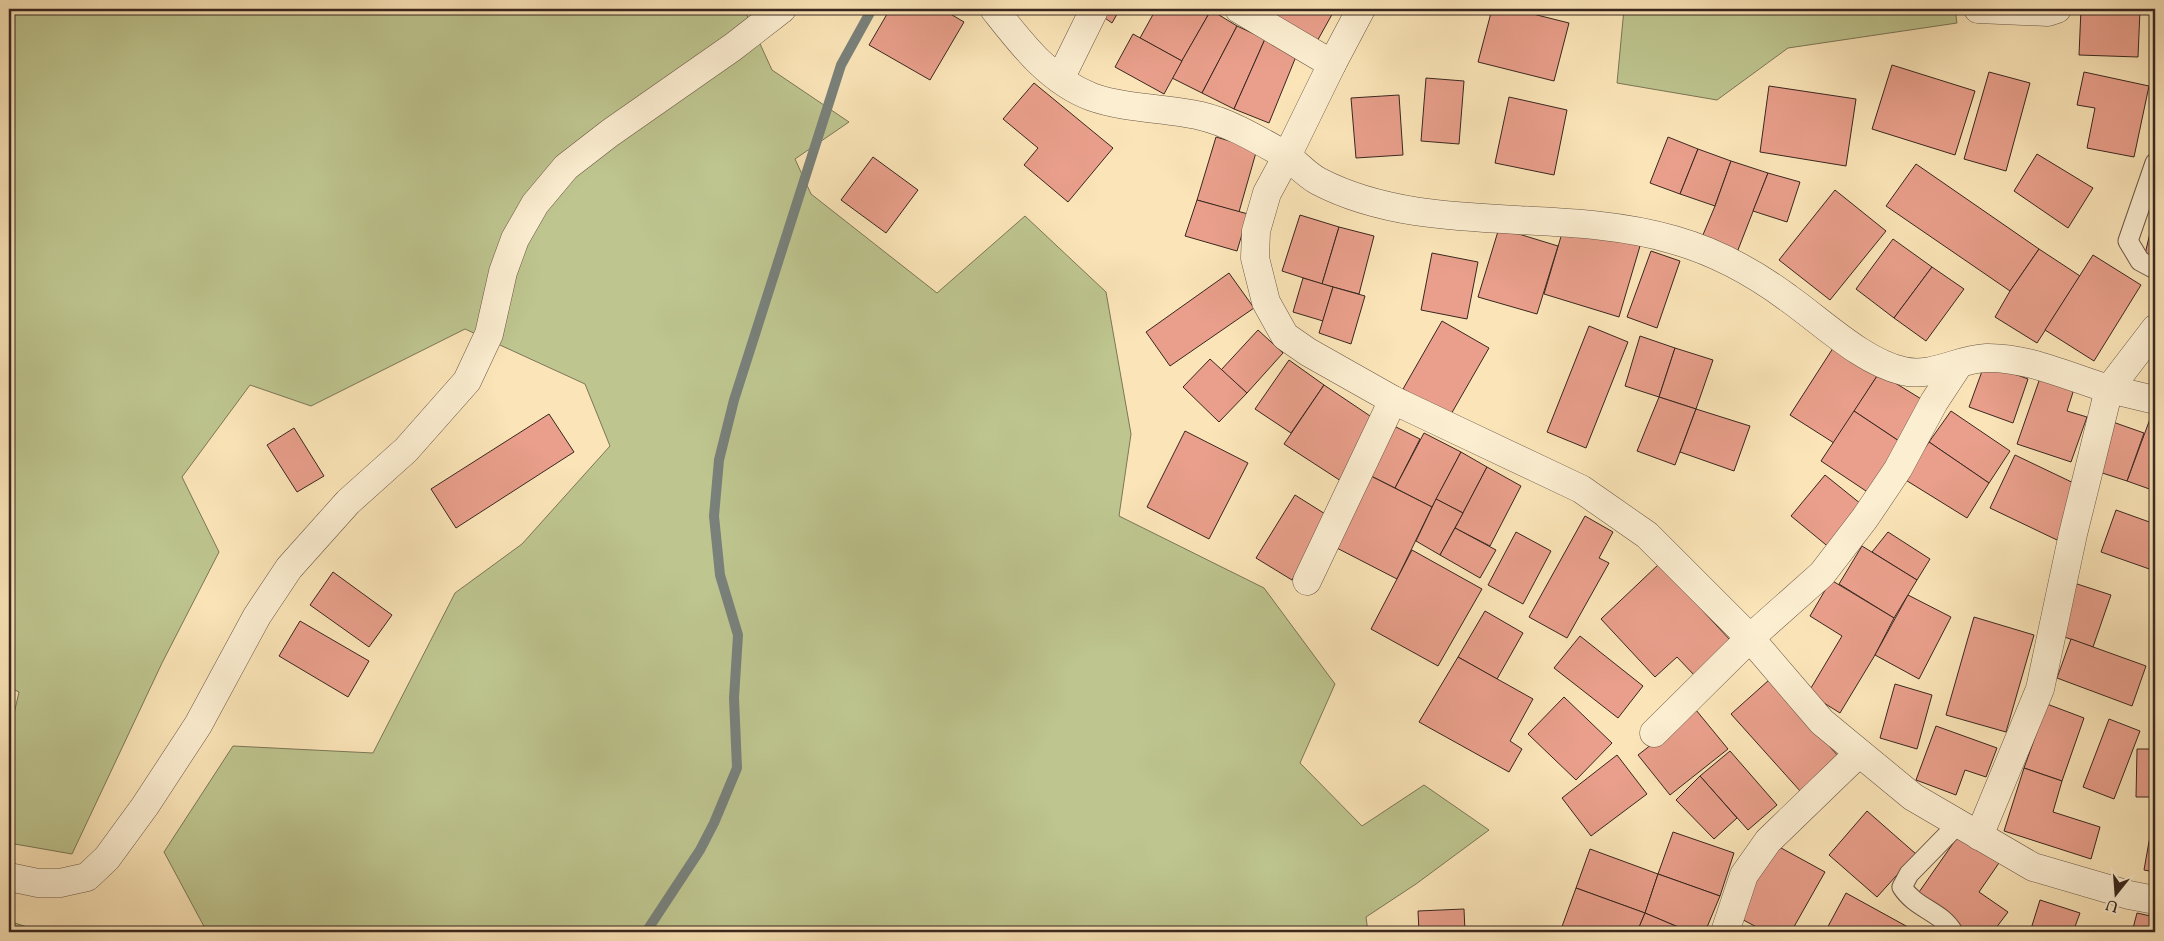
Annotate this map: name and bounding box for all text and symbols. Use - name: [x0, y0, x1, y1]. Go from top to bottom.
- north arrow: [2092, 868, 2142, 918]
- text: U: [2104, 893, 2121, 916]

